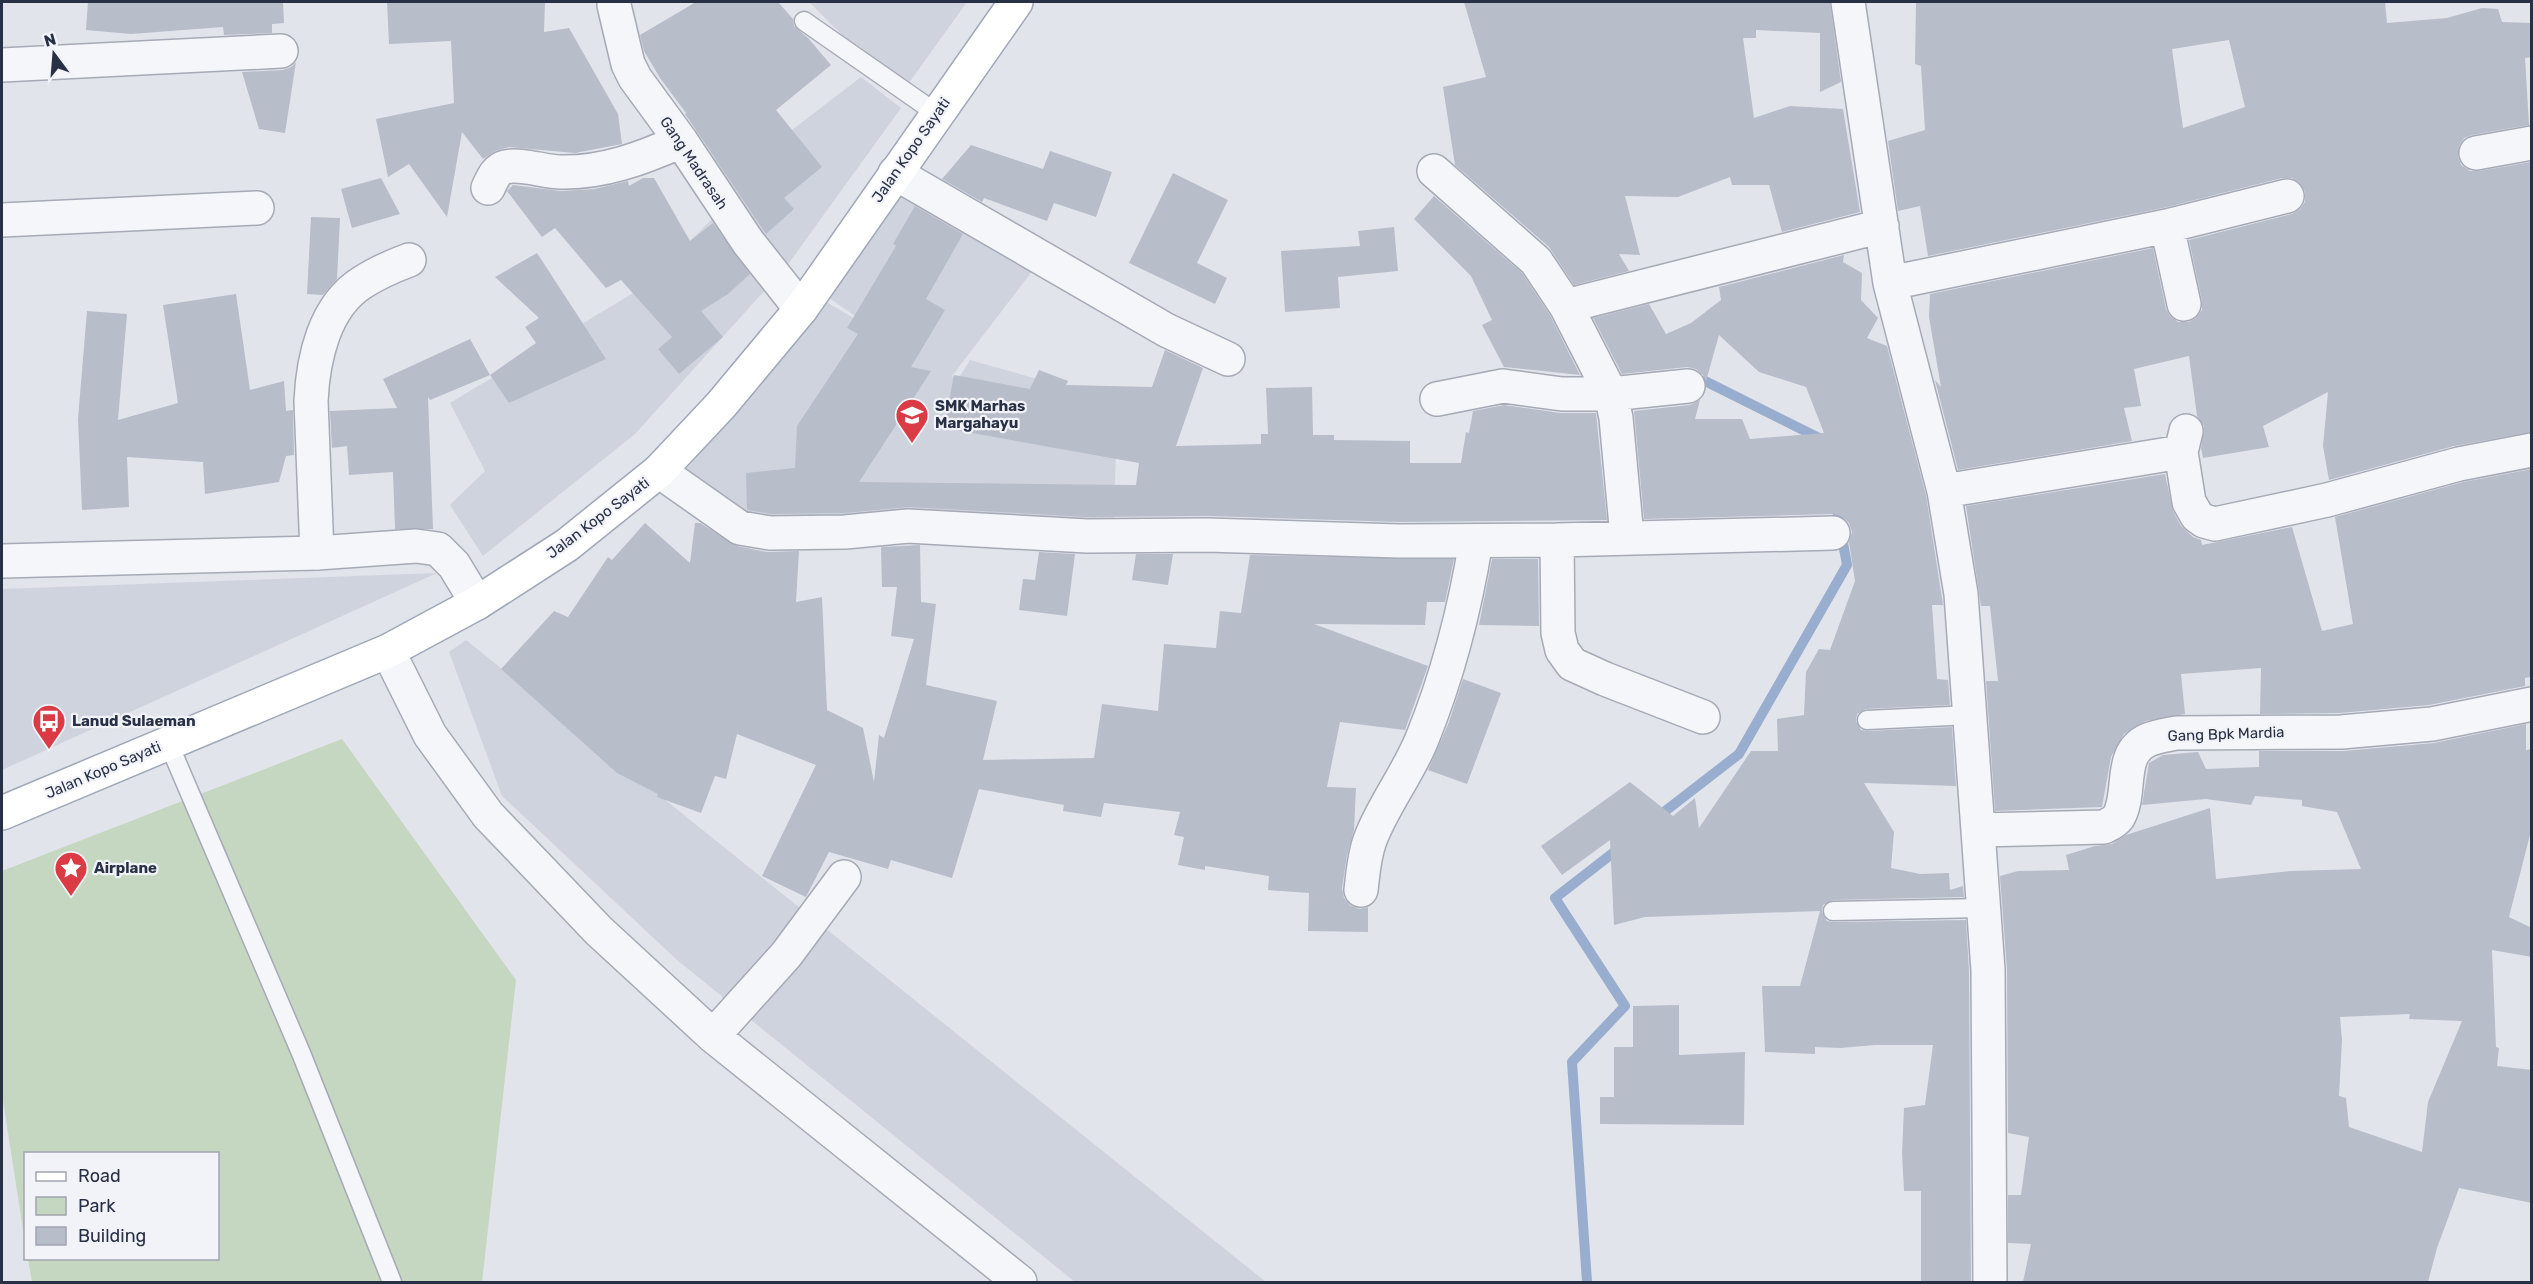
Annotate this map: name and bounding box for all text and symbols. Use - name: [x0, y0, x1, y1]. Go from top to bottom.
- north arrow: [24, 24, 84, 84]
- text: N: [42, 29, 58, 51]
- street label: Jalan Kopo Sayati: [868, 94, 954, 206]
- street label: Gang Madrasah: [656, 113, 732, 213]
- school or university icon: SMK Marhas Margahayu: [894, 397, 930, 444]
- place label: SMK Marhas Margahayu: [935, 397, 1025, 432]
- street label: Jalan Kopo Sayati: [543, 474, 653, 562]
- bus stop icon: Lanud Sulaeman: [31, 703, 67, 750]
- place label: Lanud Sulaeman: [72, 712, 196, 730]
- street label: Gang Bpk Mardia: [2167, 723, 2285, 745]
- street label: Jalan Kopo Sayati: [42, 737, 164, 803]
- place icon: Airplane: [53, 850, 89, 897]
- place label: Airplane: [94, 859, 157, 877]
- legend: [24, 1152, 219, 1260]
- text: Road: [78, 1165, 121, 1187]
- text: Park: [78, 1195, 116, 1217]
- text: Building: [78, 1225, 146, 1247]

